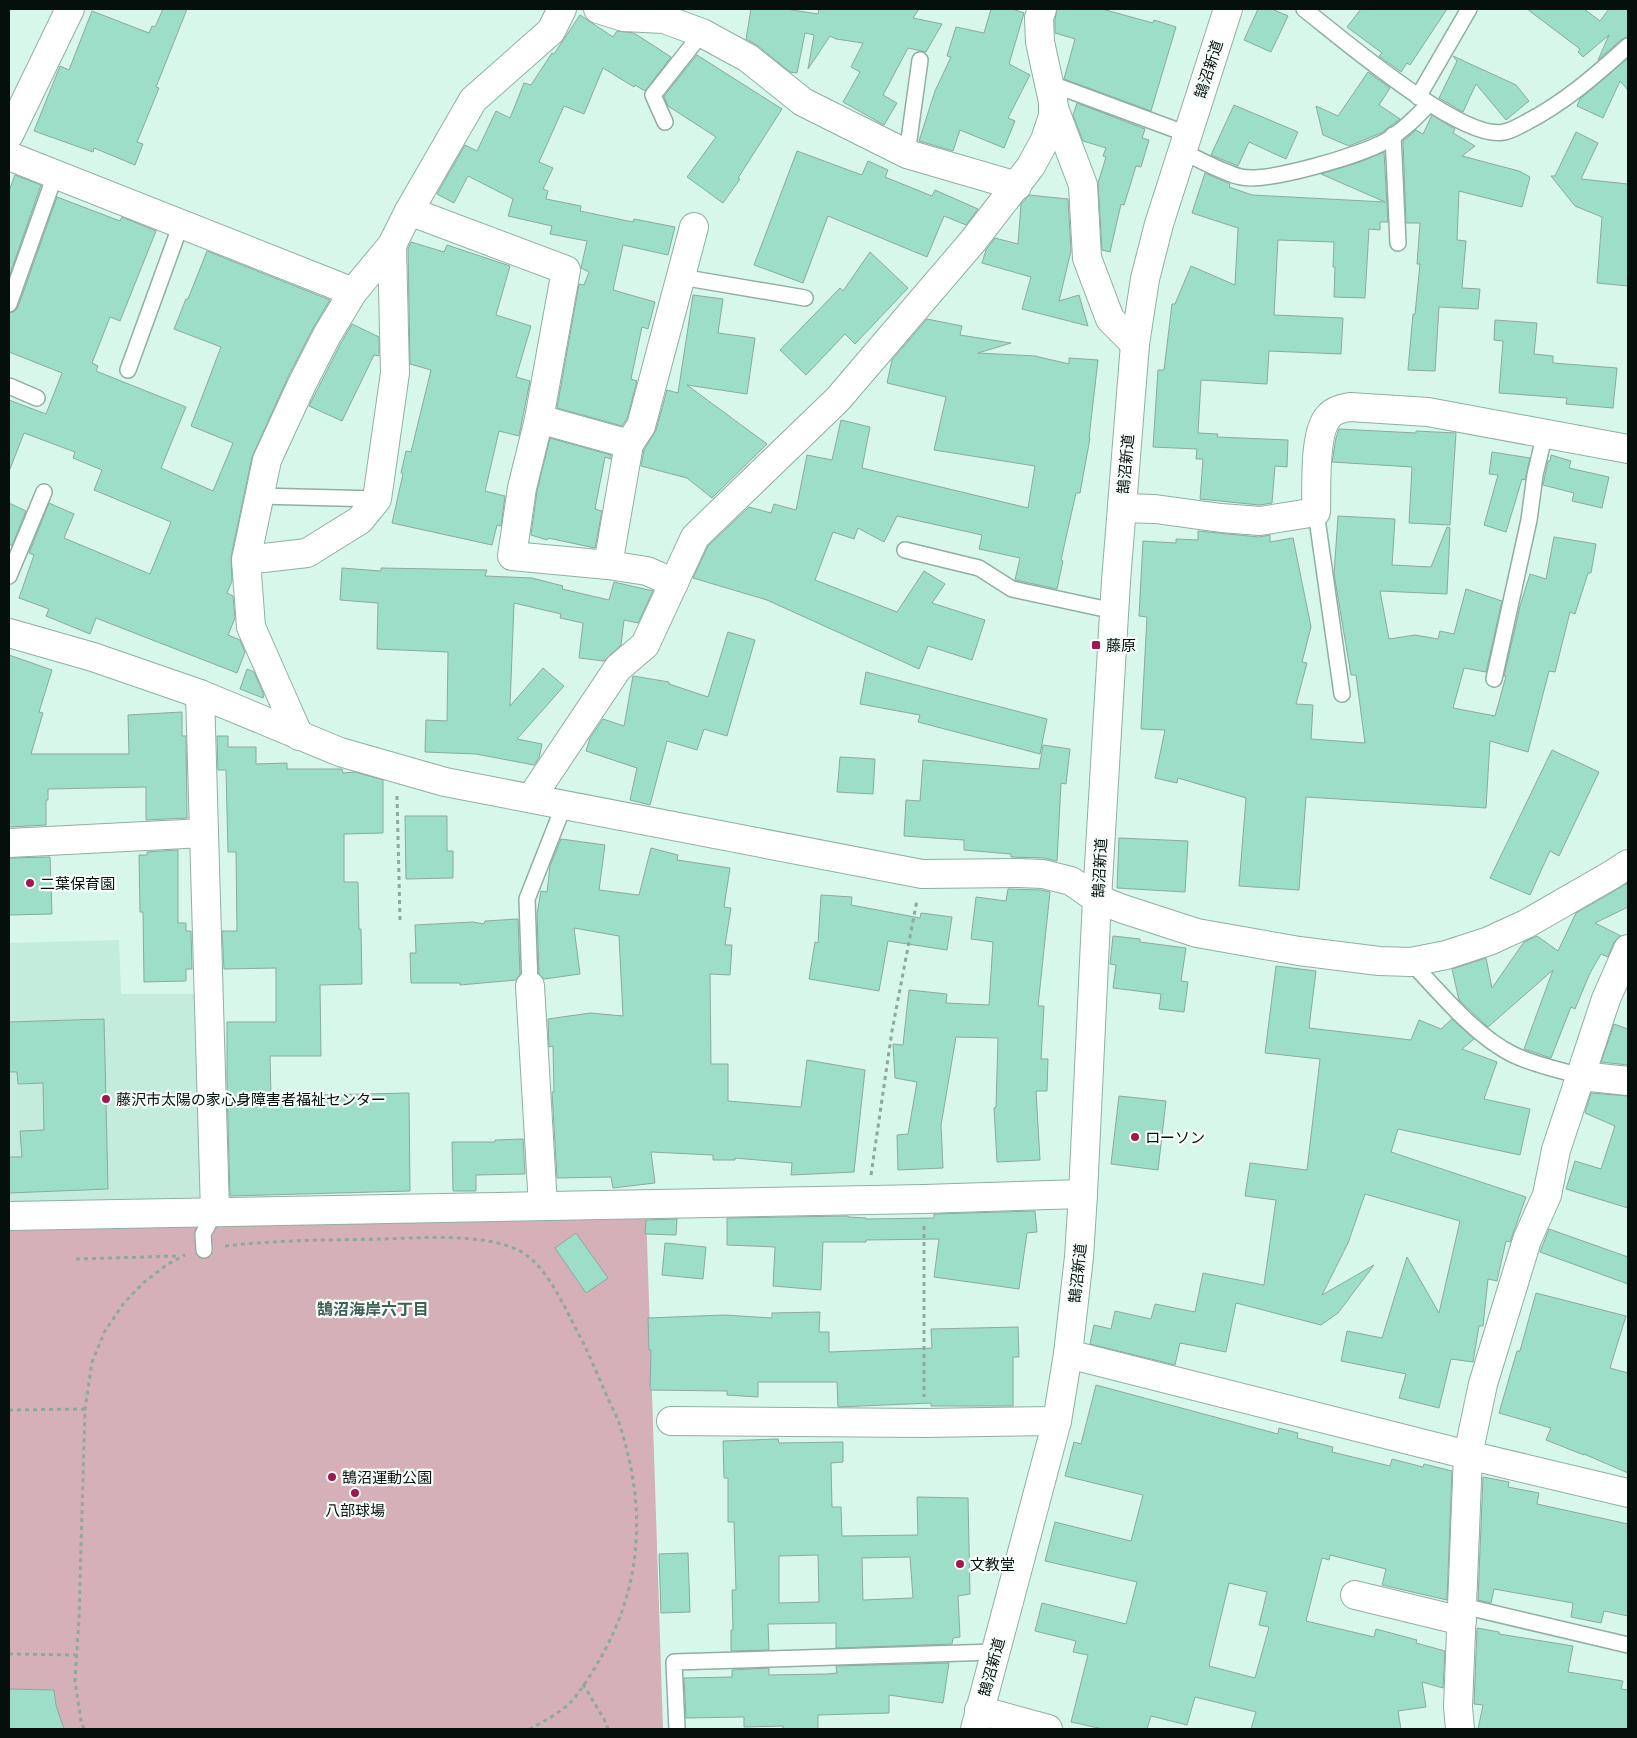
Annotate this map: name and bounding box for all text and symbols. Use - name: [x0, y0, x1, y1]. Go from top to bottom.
- street label: 鵠沼新道: [1189, 37, 1227, 101]
- street label: 鵠沼新道: [1112, 433, 1138, 495]
- place label: 藤原: [1106, 635, 1136, 655]
- marker: 藤原: [1090, 639, 1102, 651]
- street label: 鵠沼新道: [1087, 838, 1111, 898]
- place label: 二葉保育園: [40, 873, 115, 893]
- marker: 二葉保育園: [24, 877, 36, 889]
- place label: 藤沢市太陽の家心身障害者福祉センター: [116, 1089, 386, 1109]
- marker: 藤沢市太陽の家心身障害者福祉センター: [100, 1093, 112, 1105]
- place label: ローソン: [1145, 1127, 1205, 1147]
- marker: ローソン: [1129, 1131, 1141, 1143]
- street label: 鵠沼新道: [1064, 1242, 1090, 1304]
- district label: 鵠沼海岸六丁目: [317, 1298, 429, 1320]
- place label: 鵠沼運動公園: [342, 1467, 432, 1487]
- marker: 鵠沼運動公園: [326, 1471, 338, 1483]
- marker: 八部球場: [349, 1487, 361, 1499]
- place label: 八部球場: [325, 1500, 385, 1520]
- place label: 文教堂: [970, 1554, 1015, 1574]
- marker: 文教堂: [954, 1558, 966, 1570]
- street label: 鵠沼新道: [974, 1635, 1008, 1699]

